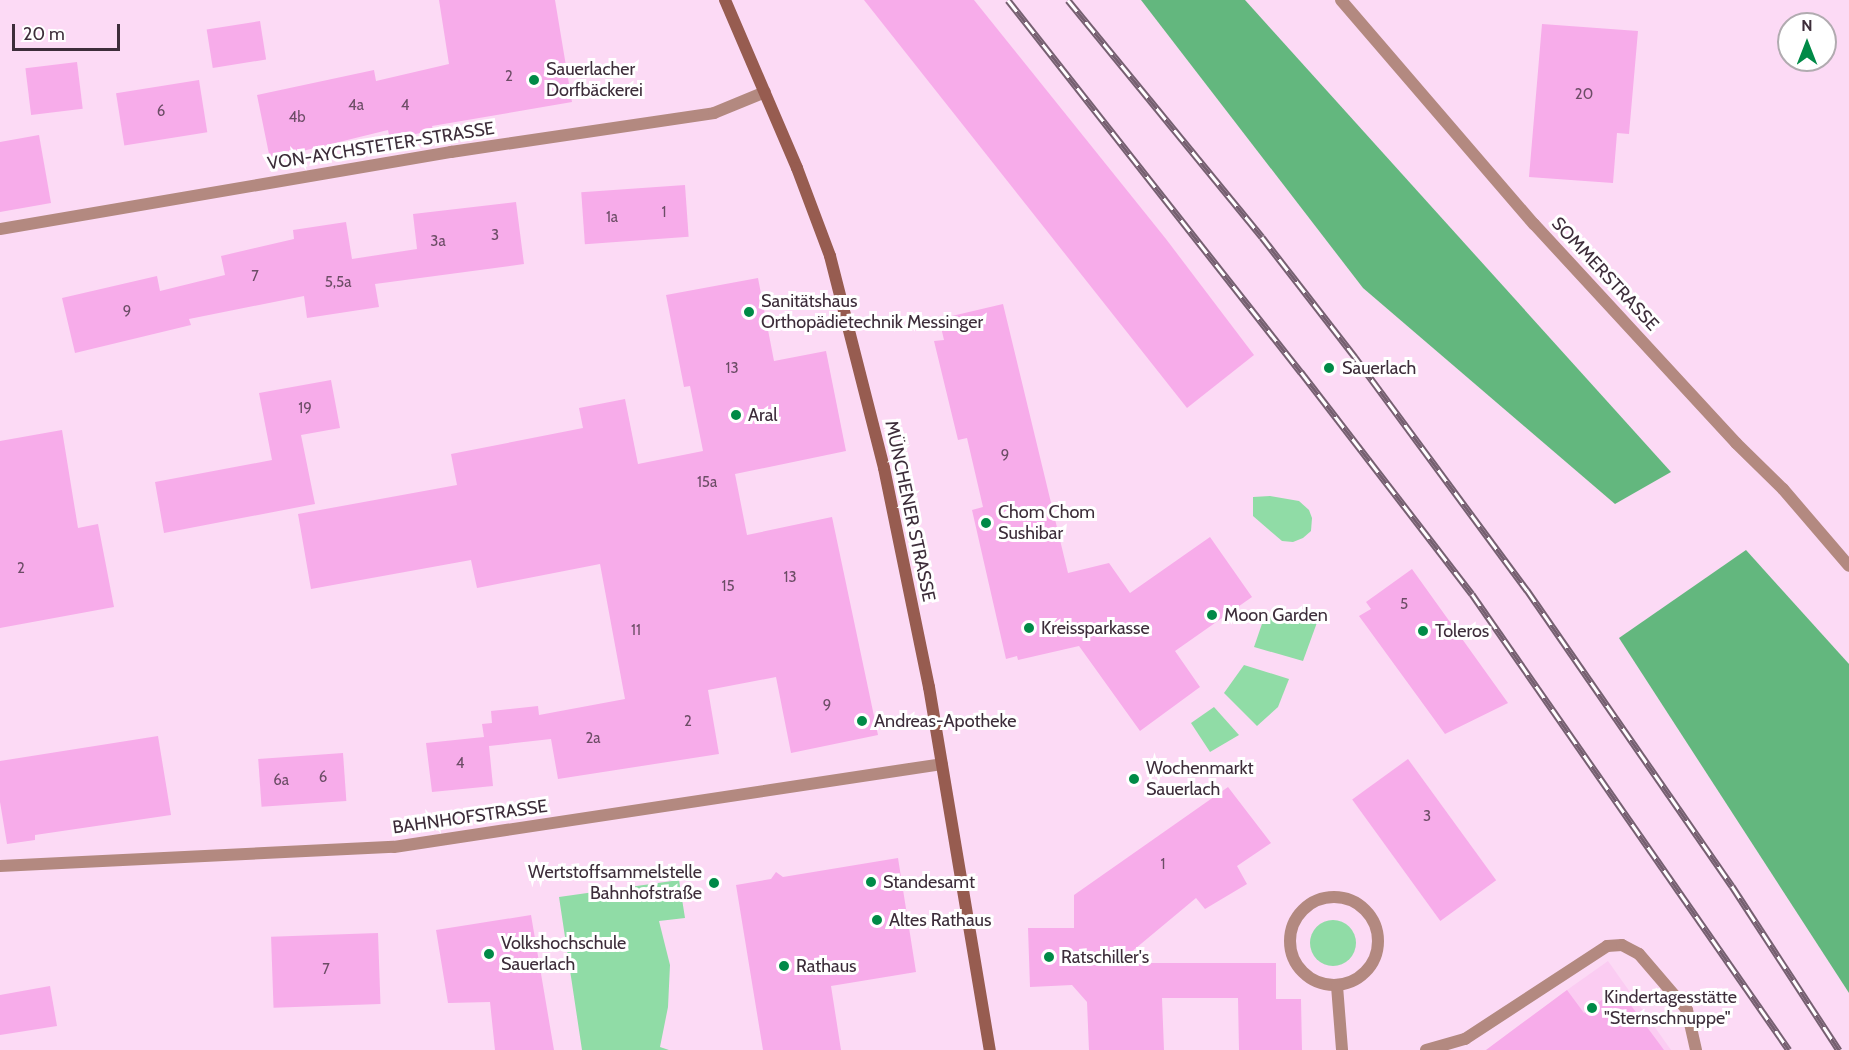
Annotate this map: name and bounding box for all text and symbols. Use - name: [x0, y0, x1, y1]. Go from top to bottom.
- scale bar: [15, 12, 123, 50]
- north arrow: [1777, 12, 1837, 72]
- text: N: [1801, 16, 1813, 35]
- text: 20 m: [23, 23, 65, 45]
- place label: Sauerlacher Dorfbäckerei: [546, 59, 643, 101]
- house number: 2: [505, 68, 513, 86]
- marker: Sauerlacher Dorfbäckerei: [527, 73, 541, 87]
- house number: 20: [1575, 86, 1593, 104]
- house number: 4a: [348, 97, 364, 115]
- house number: 4: [401, 97, 409, 115]
- house number: 6: [157, 103, 165, 121]
- house number: 4b: [289, 109, 305, 127]
- street label: VON-AYCHSTETER-STRASSE: [266, 117, 496, 175]
- house number: 1: [662, 204, 666, 222]
- house number: 1a: [606, 209, 618, 227]
- street label: SOMMERSTRASSE: [1547, 213, 1663, 335]
- house number: 3: [491, 227, 499, 245]
- house number: 3a: [430, 233, 446, 251]
- house number: 7: [251, 268, 259, 286]
- house number: 5,5a: [325, 274, 351, 292]
- place label: Sanitätshaus Orthopädietechnik Messinger: [761, 291, 983, 334]
- house number: 9: [123, 303, 131, 321]
- marker: Sanitätshaus Orthopädietechnik Messinger: [742, 305, 756, 319]
- place label: Sauerlach: [1342, 357, 1416, 379]
- marker: Sauerlach: [1320, 359, 1338, 377]
- house number: 13: [725, 360, 739, 378]
- house number: 19: [298, 400, 312, 418]
- place label: Aral: [748, 404, 778, 426]
- marker: Aral: [729, 408, 743, 422]
- street label: MÜNCHENER STRASSE: [880, 419, 940, 603]
- house number: 9: [1001, 447, 1009, 465]
- house number: 15a: [697, 474, 717, 492]
- place label: Chom Chom Sushibar: [998, 502, 1095, 544]
- marker: Chom Chom Sushibar: [979, 516, 993, 530]
- house number: 2: [17, 560, 25, 578]
- house number: 13: [783, 569, 797, 587]
- house number: 15: [721, 578, 735, 596]
- house number: 5: [1400, 596, 1408, 614]
- place label: Moon Garden: [1224, 604, 1328, 626]
- marker: Moon Garden: [1205, 608, 1219, 622]
- place label: Kreissparkasse: [1041, 617, 1150, 639]
- place label: Toleros: [1435, 620, 1489, 642]
- marker: Kreissparkasse: [1022, 621, 1036, 635]
- house number: 11: [631, 622, 641, 640]
- marker: Toleros: [1416, 624, 1430, 638]
- house number: 9: [823, 697, 831, 715]
- place label: Andreas-Apotheke: [874, 710, 1016, 732]
- house number: 2: [684, 713, 692, 731]
- marker: Andreas-Apotheke: [855, 714, 869, 728]
- house number: 2a: [585, 730, 601, 748]
- house number: 4: [456, 755, 464, 773]
- place label: Wochenmarkt Sauerlach: [1146, 758, 1254, 800]
- house number: 6: [319, 769, 327, 787]
- house number: 6a: [273, 772, 289, 790]
- marker: Wochenmarkt Sauerlach: [1127, 772, 1141, 786]
- street label: BAHNHOFSTRASSE: [391, 795, 549, 839]
- house number: 3: [1423, 808, 1431, 826]
- house number: 1: [1161, 856, 1165, 874]
- place label: Wertstoffsammelstelle Bahnhofstraße: [528, 862, 702, 904]
- place label: Standesamt: [883, 871, 975, 893]
- marker: Standesamt: [864, 875, 878, 889]
- marker: Wertstoffsammelstelle Bahnhofstraße: [707, 876, 721, 890]
- place label: Altes Rathaus: [889, 909, 991, 931]
- marker: Altes Rathaus: [870, 913, 884, 927]
- place label: Volkshochschule Sauerlach: [501, 933, 626, 976]
- place label: Ratschiller's: [1061, 946, 1149, 968]
- marker: Volkshochschule Sauerlach: [482, 947, 496, 961]
- marker: Ratschiller's: [1042, 950, 1056, 964]
- place label: Rathaus: [796, 955, 857, 977]
- marker: Rathaus: [777, 959, 791, 973]
- house number: 7: [322, 961, 330, 979]
- place label: Kindertagesstätte "Sternschnuppe": [1604, 987, 1737, 1030]
- marker: Kindertagesstätte "Sternschnuppe": [1585, 1001, 1599, 1015]

